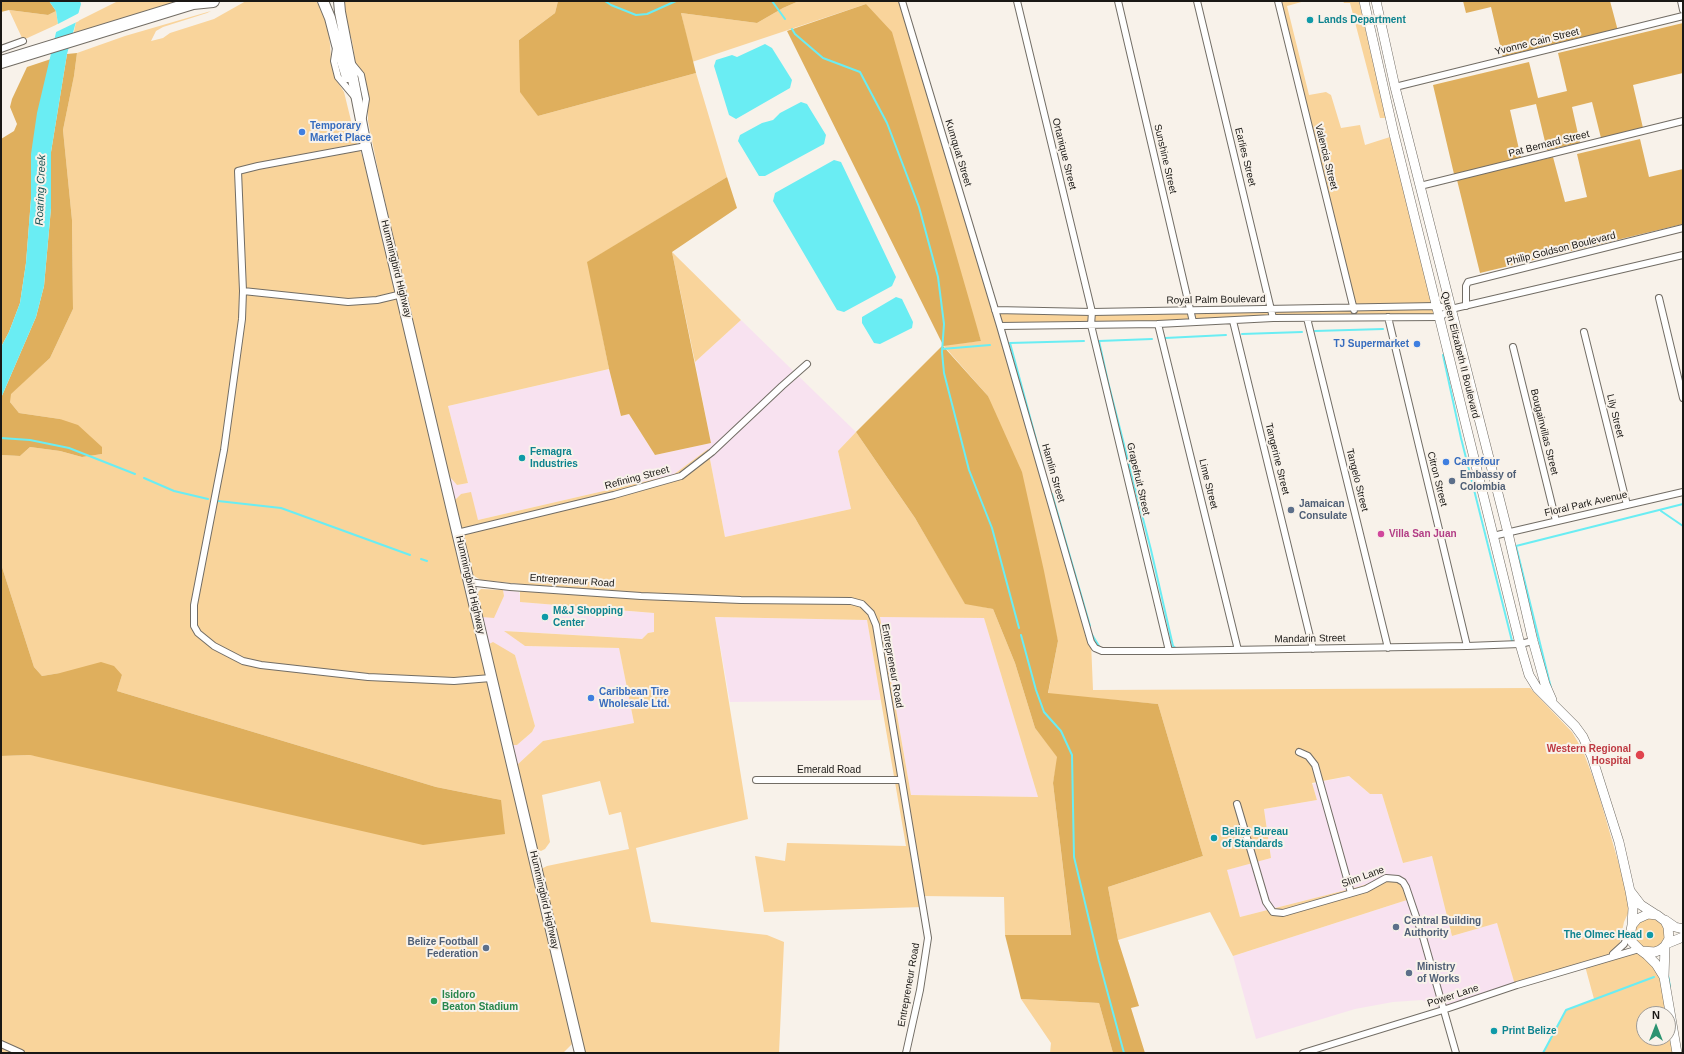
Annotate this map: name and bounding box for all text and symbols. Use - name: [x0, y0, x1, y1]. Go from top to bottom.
- place label: Lands Department: [1318, 14, 1406, 26]
- marker: Lands Department: [1305, 15, 1315, 25]
- street label: Yvonne Cain Street: [1494, 26, 1580, 58]
- street label: Ortanique Street: [1049, 117, 1079, 191]
- street label: Kumquat Street: [942, 118, 974, 188]
- place label: Temporary Market Place: [310, 120, 371, 144]
- street label: Sunshine Street: [1151, 123, 1179, 195]
- street label: Valencia Street: [1312, 123, 1340, 191]
- street label: Earlies Street: [1232, 126, 1258, 188]
- marker: Temporary Market Place: [297, 127, 307, 137]
- street label: Pat Bernard Street: [1507, 128, 1591, 160]
- water label: Roaring Creek: [33, 154, 49, 226]
- street label: Hummingbird Highway: [378, 219, 414, 319]
- street label: Philip Goldson Boulevard: [1505, 230, 1617, 268]
- street label: Queen Elizabeth II Boulevard: [1438, 290, 1482, 420]
- street label: Royal Palm Boulevard: [1166, 293, 1266, 307]
- place label: TJ Supermarket: [1333, 338, 1409, 350]
- marker: TJ Supermarket: [1412, 339, 1422, 349]
- street label: Bougainvillas Street: [1527, 388, 1561, 476]
- street label: Lily Street: [1604, 393, 1626, 439]
- street label: Tangerine Street: [1262, 422, 1292, 496]
- street label: Hamlin Street: [1039, 442, 1067, 504]
- street label: Grapefruit Street: [1124, 442, 1152, 516]
- place label: Femagra Industries: [530, 446, 578, 470]
- street label: Tangelo Street: [1343, 447, 1371, 513]
- street label: Citron Street: [1424, 450, 1450, 508]
- marker: Femagra Industries: [517, 453, 527, 463]
- place label: Carrefour: [1454, 456, 1500, 468]
- marker: Carrefour: [1441, 457, 1451, 467]
- street label: Lime Street: [1196, 458, 1220, 510]
- street label: Refining Street: [604, 464, 670, 492]
- place label: Embassy of Colombia: [1460, 469, 1516, 492]
- marker: Embassy of Colombia: [1447, 476, 1457, 486]
- street label: Floral Park Avenue: [1543, 489, 1629, 519]
- place label: Jamaican Consulate: [1299, 498, 1347, 522]
- marker: Jamaican Consulate: [1286, 505, 1296, 515]
- place label: Villa San Juan: [1389, 528, 1457, 540]
- marker: Villa San Juan: [1376, 529, 1386, 539]
- street label: Hummingbird Highway: [453, 535, 487, 635]
- street label: Entrepreneur Road: [529, 572, 615, 590]
- place label: M&J Shopping Center: [553, 605, 623, 628]
- marker: M&J Shopping Center: [540, 612, 550, 622]
- street label: Entrepreneur Road: [879, 623, 905, 709]
- street label: Mandarin Street: [1274, 632, 1346, 646]
- place label: Caribbean Tire Wholesale Ltd.: [599, 686, 670, 710]
- marker: Caribbean Tire Wholesale Ltd.: [586, 693, 596, 703]
- place label: Western Regional Hospital: [1547, 743, 1631, 766]
- marker: Western Regional Hospital: [1634, 749, 1646, 761]
- street label: Emerald Road: [797, 764, 861, 776]
- place label: Belize Bureau of Standards: [1222, 826, 1288, 850]
- marker: Belize Bureau of Standards: [1209, 833, 1219, 843]
- street label: Hummingbird Highway: [527, 850, 561, 950]
- street label: Slim Lane: [1340, 864, 1386, 890]
- place label: Central Building Authority: [1404, 915, 1481, 938]
- marker: Central Building Authority: [1391, 922, 1401, 932]
- place label: The Olmec Head: [1564, 929, 1642, 941]
- marker: The Olmec Head: [1645, 930, 1655, 940]
- place label: Belize Football Federation: [407, 936, 478, 960]
- street label: Entrepreneur Road: [896, 942, 922, 1028]
- marker: Belize Football Federation: [481, 943, 491, 953]
- place label: Ministry of Works: [1417, 961, 1460, 984]
- marker: Ministry of Works: [1404, 968, 1414, 978]
- street label: Power Lane: [1426, 982, 1480, 1010]
- place label: Isidoro Beaton Stadium: [442, 989, 518, 1012]
- marker: Isidoro Beaton Stadium: [429, 996, 439, 1006]
- north arrow: [1636, 1006, 1676, 1046]
- text: N: [1652, 1009, 1660, 1021]
- place label: Print Belize: [1502, 1025, 1556, 1037]
- marker: Print Belize: [1489, 1026, 1499, 1036]

